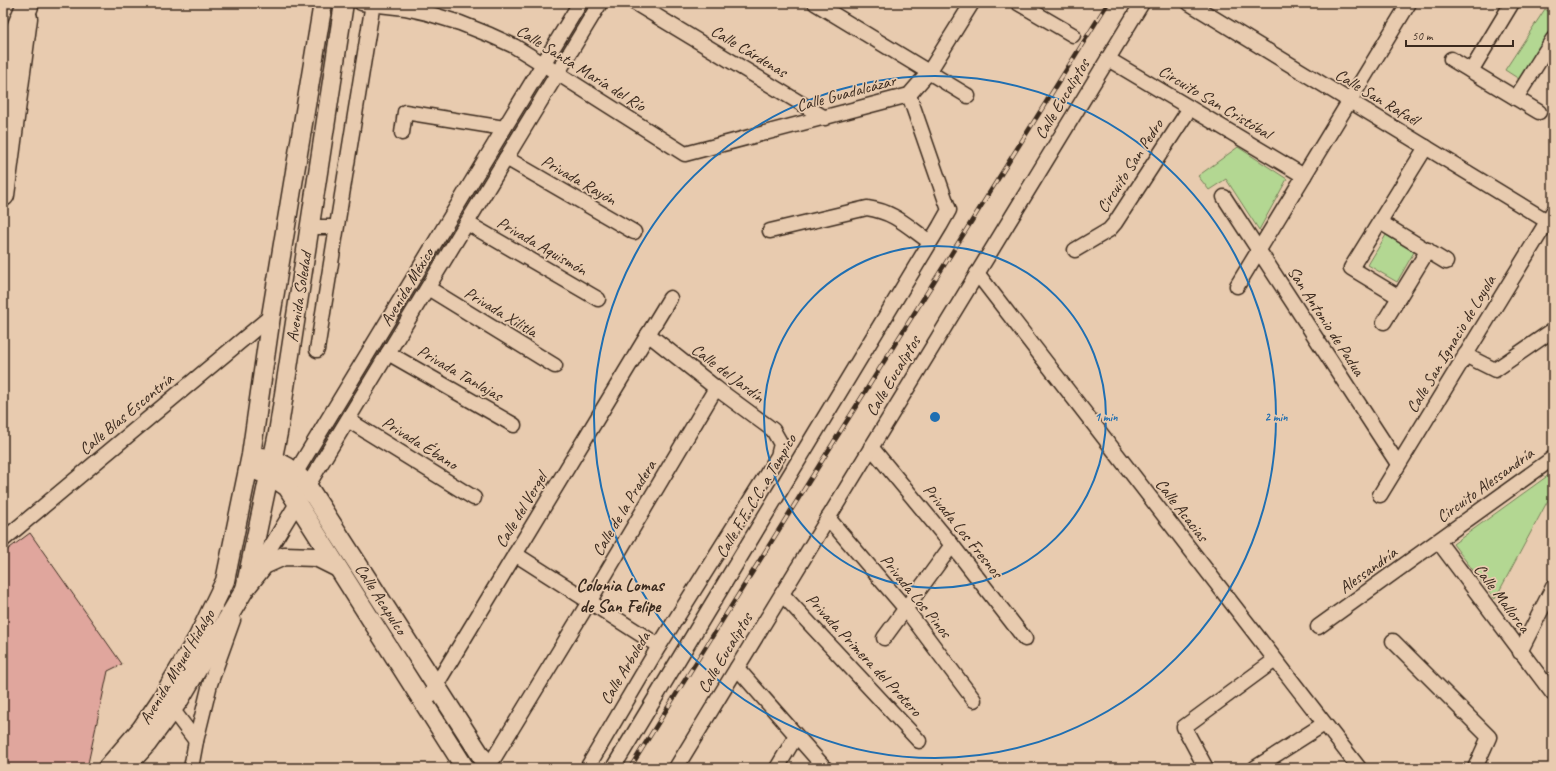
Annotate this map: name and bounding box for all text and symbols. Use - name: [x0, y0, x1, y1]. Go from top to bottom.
- street label: Calle Santa María del Río: [513, 20, 650, 117]
- street label: Calle Cárdenas: [707, 20, 793, 83]
- scale bar: [1406, 22, 1513, 48]
- text: 50 m: [1412, 28, 1434, 44]
- street label: Calle Eucaliptos: [1030, 53, 1095, 143]
- street label: Circuito San Cristóbal: [1155, 60, 1278, 146]
- street label: Calle San Rafaél: [1331, 64, 1425, 132]
- street label: Calle Guadalcázar: [794, 69, 900, 116]
- street label: Circuito San Pedro: [1092, 114, 1169, 217]
- street label: Privada Rayón: [538, 150, 621, 211]
- street label: Privada Aquismón: [493, 212, 592, 281]
- street label: Avenida México: [376, 243, 439, 330]
- street label: Avenida Soledad: [282, 248, 317, 344]
- street label: San Antonio de Padua: [1283, 262, 1370, 381]
- street label: Calle San Ignacio de Loyola: [1402, 270, 1501, 417]
- street label: Privada Xilitla: [461, 282, 543, 343]
- street label: Calle Eucaliptos: [861, 330, 926, 420]
- street label: Calle del Jardín: [687, 339, 770, 408]
- street label: Privada Tanlajas: [414, 340, 508, 407]
- street label: Calle Blas Escontría: [75, 368, 179, 459]
- text: 1 min: [1095, 409, 1118, 425]
- text: 2 min: [1265, 409, 1288, 425]
- centre of rings: [928, 410, 942, 424]
- street label: Privada Ébano: [378, 411, 464, 476]
- street label: Calle F.F. C.C. a Tampico: [711, 430, 802, 562]
- street label: Circuito Alessandría: [1432, 442, 1539, 527]
- street label: Calle de la Pradera: [587, 455, 662, 560]
- street label: Calle del Vergel: [490, 466, 553, 551]
- street label: Calle Acacias: [1151, 474, 1214, 547]
- street label: Privada Los Fresnos: [919, 480, 1008, 583]
- street label: Alessandría: [1335, 541, 1402, 598]
- street label: Privada Los Pinos: [876, 550, 957, 644]
- street label: Calle Mallorca: [1469, 559, 1535, 638]
- street label: Calle Acapulco: [350, 560, 413, 640]
- district label: Colonia Lomas de San Felipe: [576, 574, 665, 617]
- street label: Privada Primera del Protero: [802, 589, 927, 722]
- street label: Avenida Miguel Hidalgo: [135, 605, 220, 728]
- street label: Calle Eucaliptos: [693, 607, 758, 697]
- street label: Calle Arboleda: [595, 627, 655, 708]

